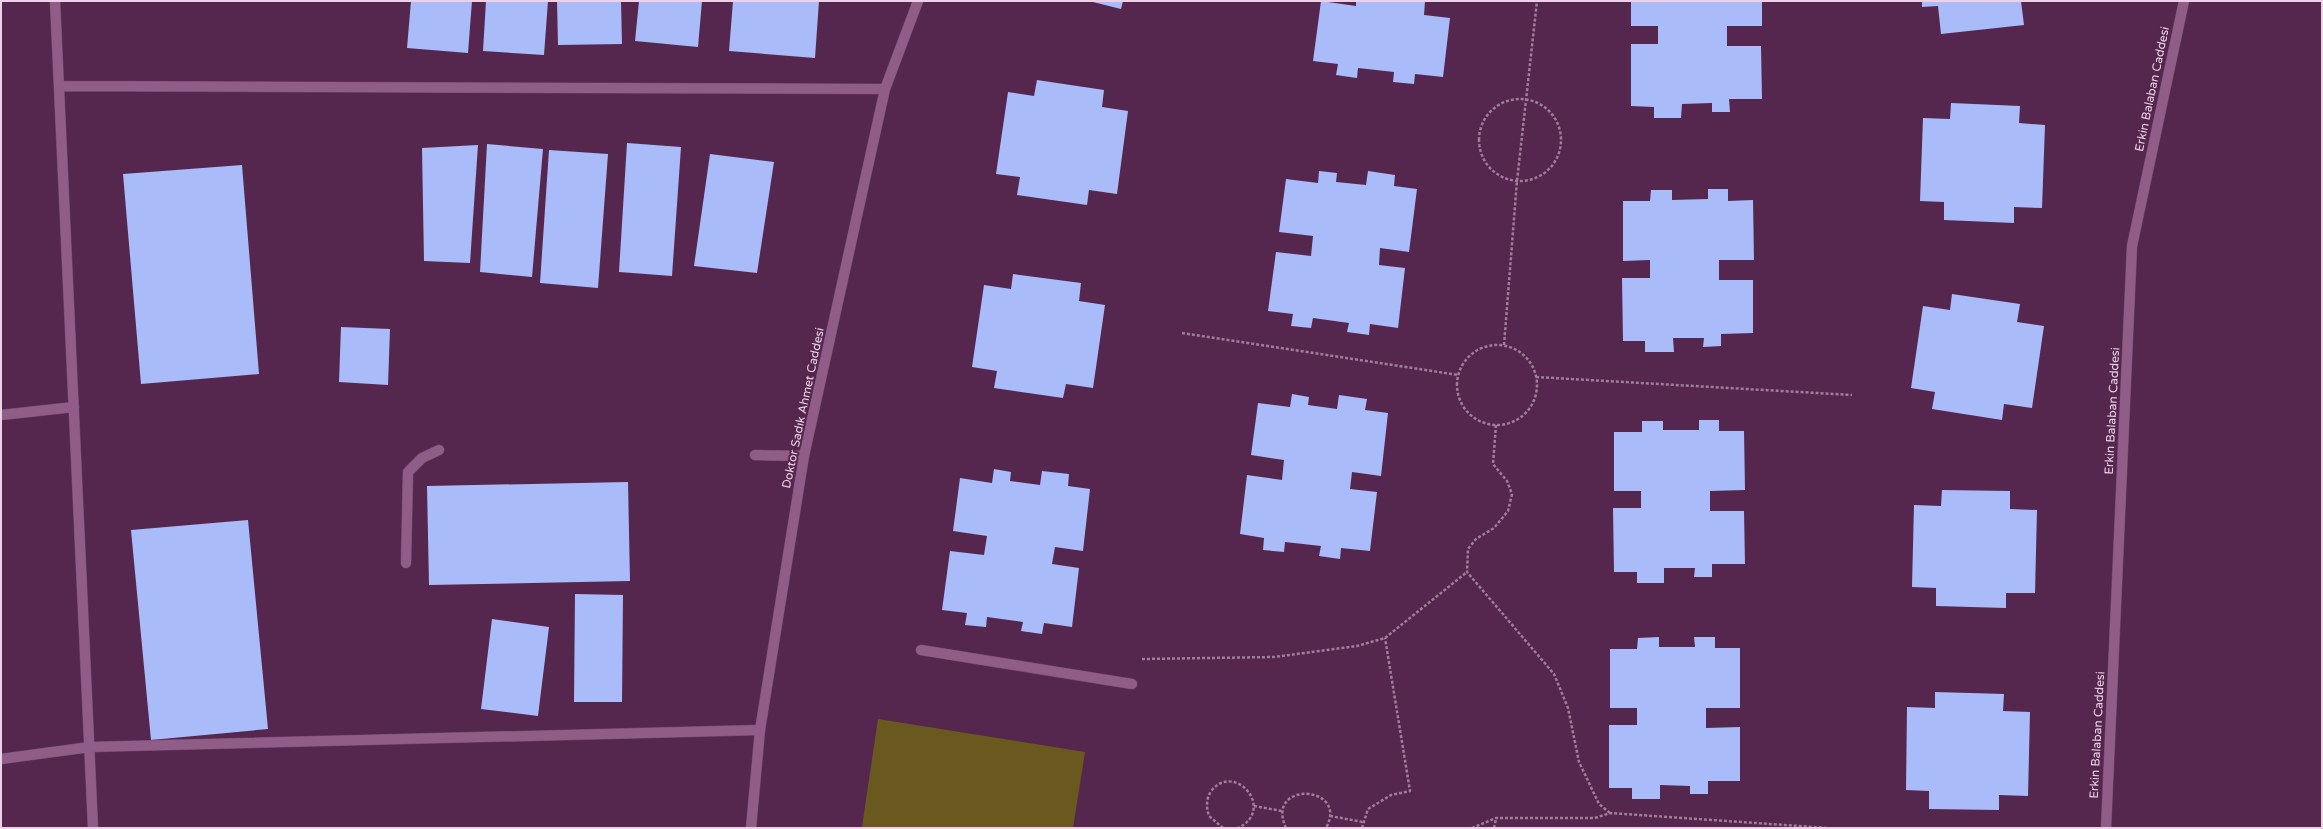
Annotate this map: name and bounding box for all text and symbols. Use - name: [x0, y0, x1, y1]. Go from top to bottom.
- street label: Erkin Balaban Caddesi: [2132, 25, 2172, 153]
- street label: Doktor Sadık Ahmet Caddesi: [779, 326, 827, 490]
- street label: Erkin Balaban Caddesi: [2102, 347, 2122, 475]
- street label: Erkin Balaban Caddesi: [2087, 671, 2107, 799]

